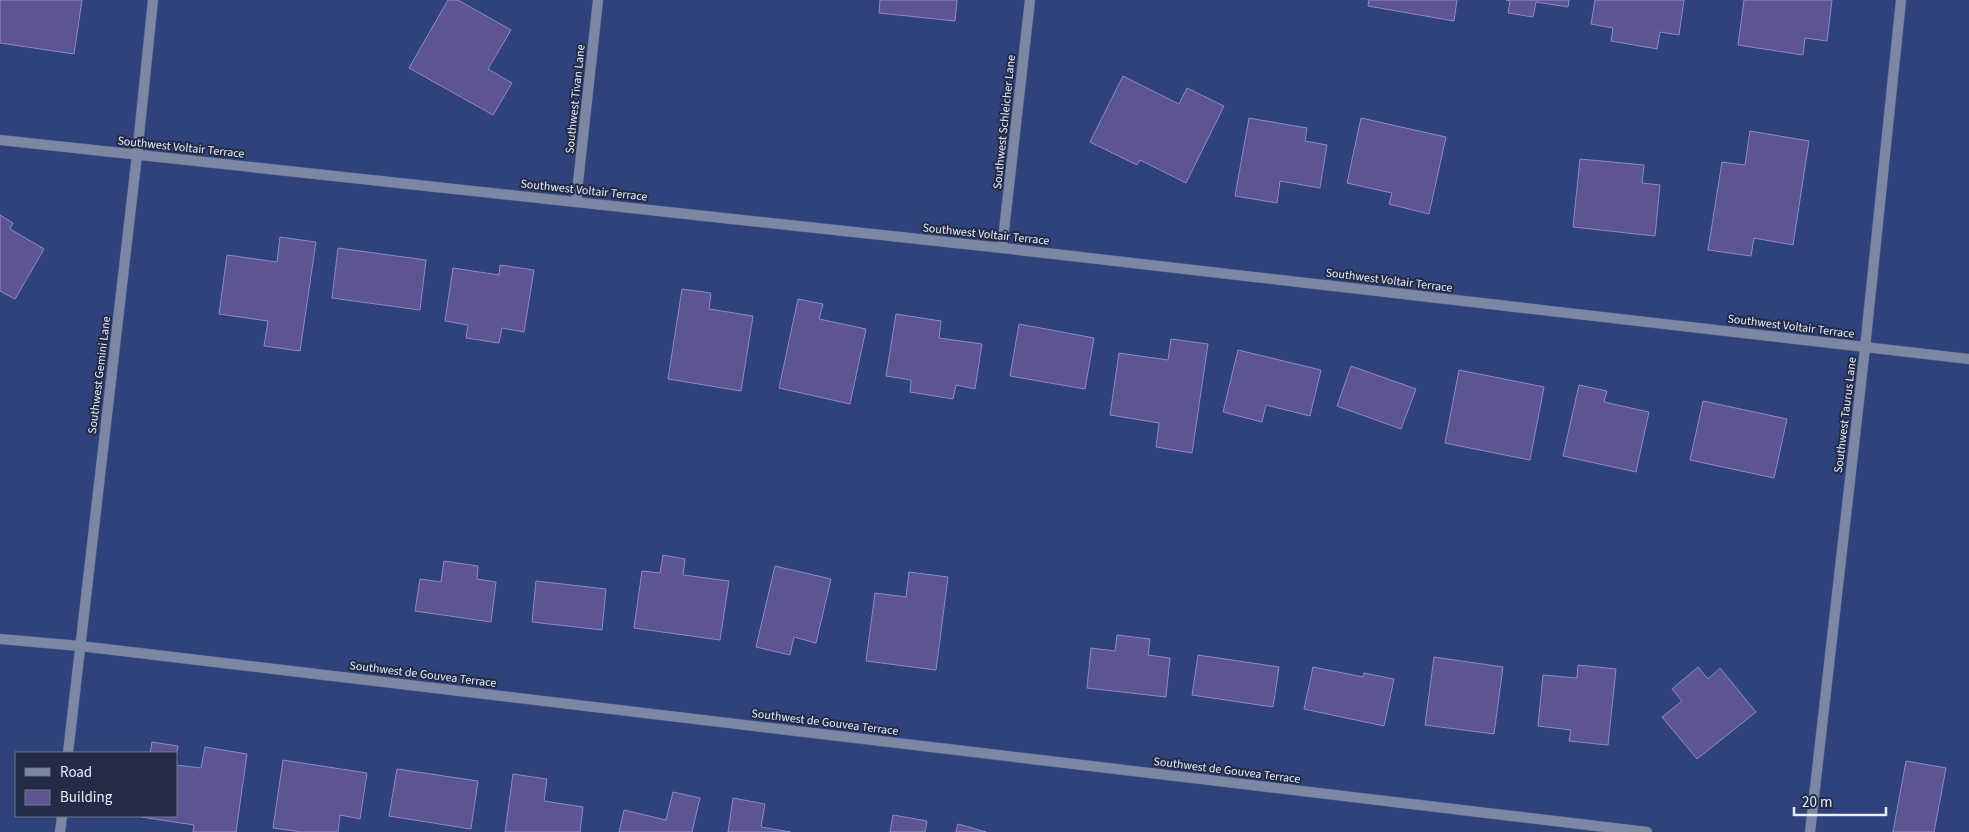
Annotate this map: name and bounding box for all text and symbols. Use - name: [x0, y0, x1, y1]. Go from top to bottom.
- street label: Southwest Tivan Lane: [561, 43, 590, 155]
- street label: Southwest Schleicher Lane: [989, 54, 1020, 190]
- street label: Southwest Voltair Terrace: [117, 132, 245, 163]
- street label: Southwest Voltair Terrace: [520, 175, 648, 206]
- street label: Southwest Voltair Terrace: [922, 219, 1050, 250]
- street label: Southwest Voltair Terrace: [1325, 264, 1453, 297]
- street label: Southwest Voltair Terrace: [1727, 310, 1855, 343]
- street label: Southwest Gemini Lane: [84, 315, 115, 435]
- street label: Southwest Taurus Lane: [1830, 356, 1861, 474]
- street label: Southwest de Gouvea Terrace: [349, 657, 497, 692]
- street label: Southwest de Gouvea Terrace: [751, 705, 899, 740]
- legend: [15, 752, 178, 817]
- street label: Southwest de Gouvea Terrace: [1153, 753, 1301, 788]
- text: Road: [60, 762, 92, 783]
- scale bar: [1794, 784, 1886, 816]
- text: Building: [60, 787, 113, 808]
- text: 20 m: [1802, 792, 1832, 813]

